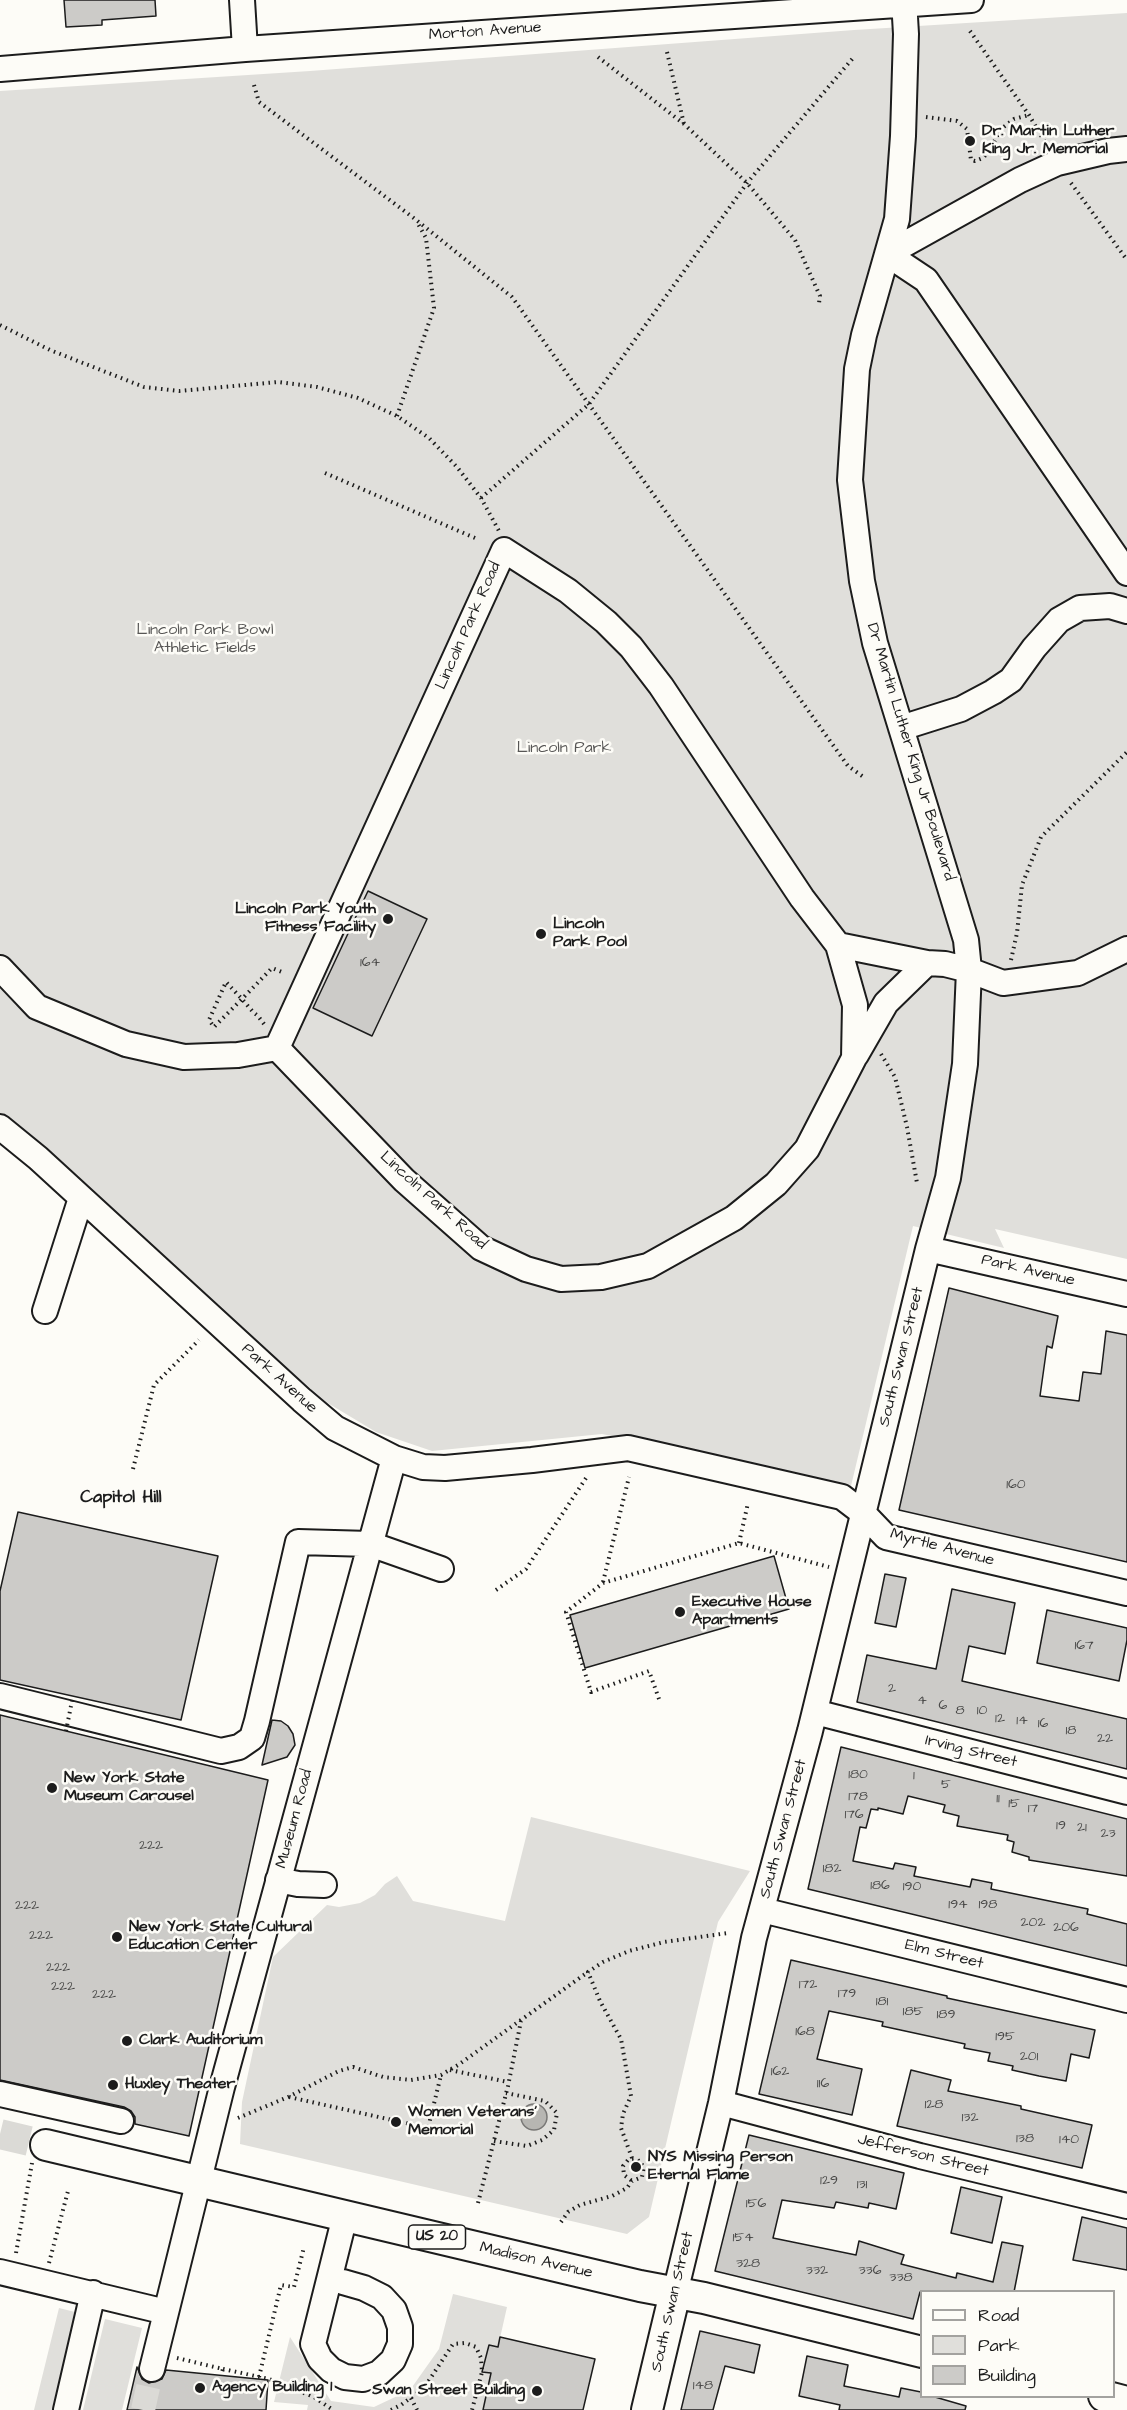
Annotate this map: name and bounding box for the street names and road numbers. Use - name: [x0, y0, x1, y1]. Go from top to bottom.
- street label: Morton Avenue: [428, 18, 542, 46]
- street label: Lincoln Park Road: [432, 559, 506, 693]
- street label: Dr Martin Luther King Jr Boulevard: [862, 621, 958, 883]
- street label: Lincoln Park Road: [375, 1148, 491, 1254]
- street label: Park Avenue: [979, 1251, 1077, 1291]
- street label: South Swan Street: [875, 1285, 929, 1429]
- street label: Park Avenue: [237, 1340, 321, 1418]
- street label: Myrtle Avenue: [888, 1525, 996, 1571]
- street label: Irving Street: [923, 1731, 1019, 1773]
- street label: South Swan Street: [756, 1757, 812, 1901]
- street label: Museum Road: [273, 1767, 317, 1871]
- street label: Elm Street: [903, 1936, 985, 1974]
- street label: Jefferson Street: [855, 2130, 991, 2182]
- road number: US 20: [408, 2225, 466, 2249]
- street label: South Swan Street: [648, 2230, 698, 2374]
- street label: Madison Avenue: [478, 2239, 594, 2283]

